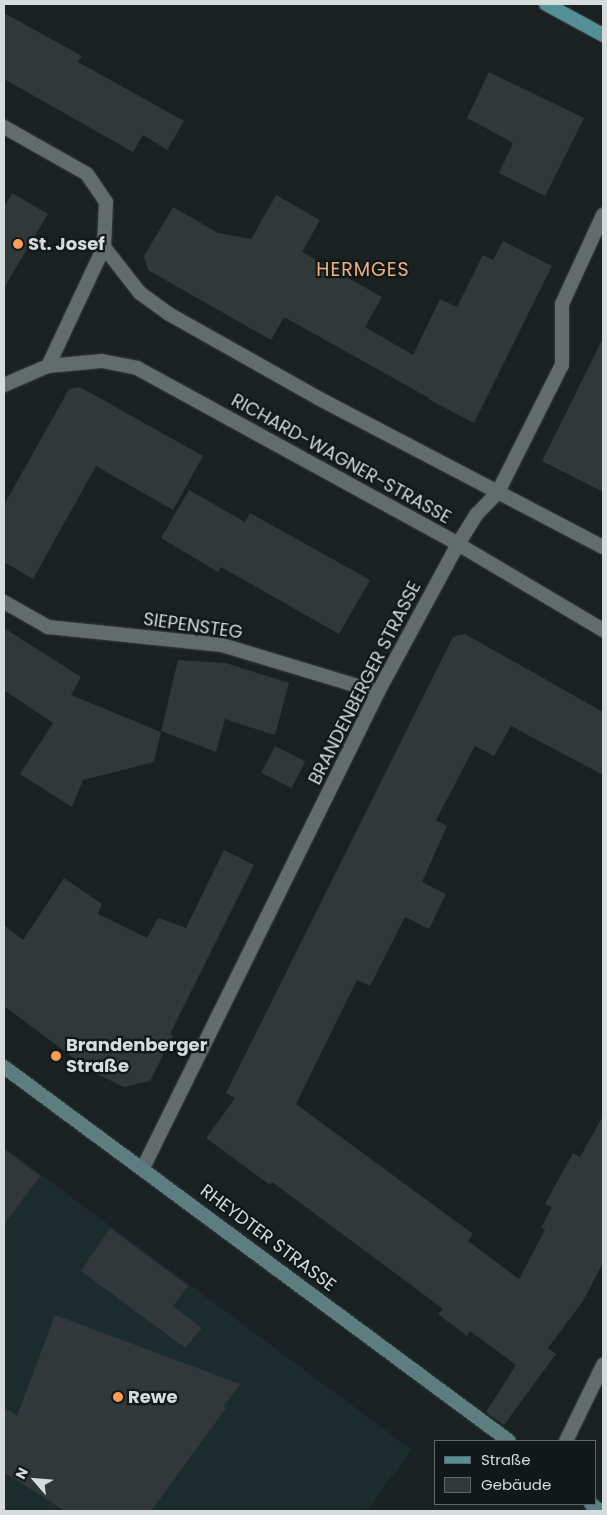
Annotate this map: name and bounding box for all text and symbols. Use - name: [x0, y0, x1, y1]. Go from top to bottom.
- place label: St. Josef: [28, 233, 105, 255]
- marker: St. Josef: [12, 238, 24, 250]
- district label: HERMGES: [315, 259, 411, 281]
- street label: RICHARD-WAGNER-STRASSE: [227, 390, 455, 528]
- street label: BRANDENBERGER STRASSE: [304, 578, 426, 788]
- street label: SIEPENSTEG: [142, 608, 244, 644]
- place label: Brandenberger Straße: [66, 1035, 207, 1078]
- marker: Brandenberger Straße: [50, 1050, 62, 1062]
- street label: RHEYDTER STRASSE: [196, 1180, 340, 1296]
- place label: Rewe: [128, 1386, 177, 1408]
- marker: Rewe: [112, 1391, 124, 1403]
- legend: [434, 1440, 597, 1505]
- text: Straße: [481, 1449, 531, 1470]
- north arrow: [10, 1455, 60, 1505]
- text: N: [10, 1464, 33, 1482]
- text: Gebäude: [481, 1474, 551, 1495]

